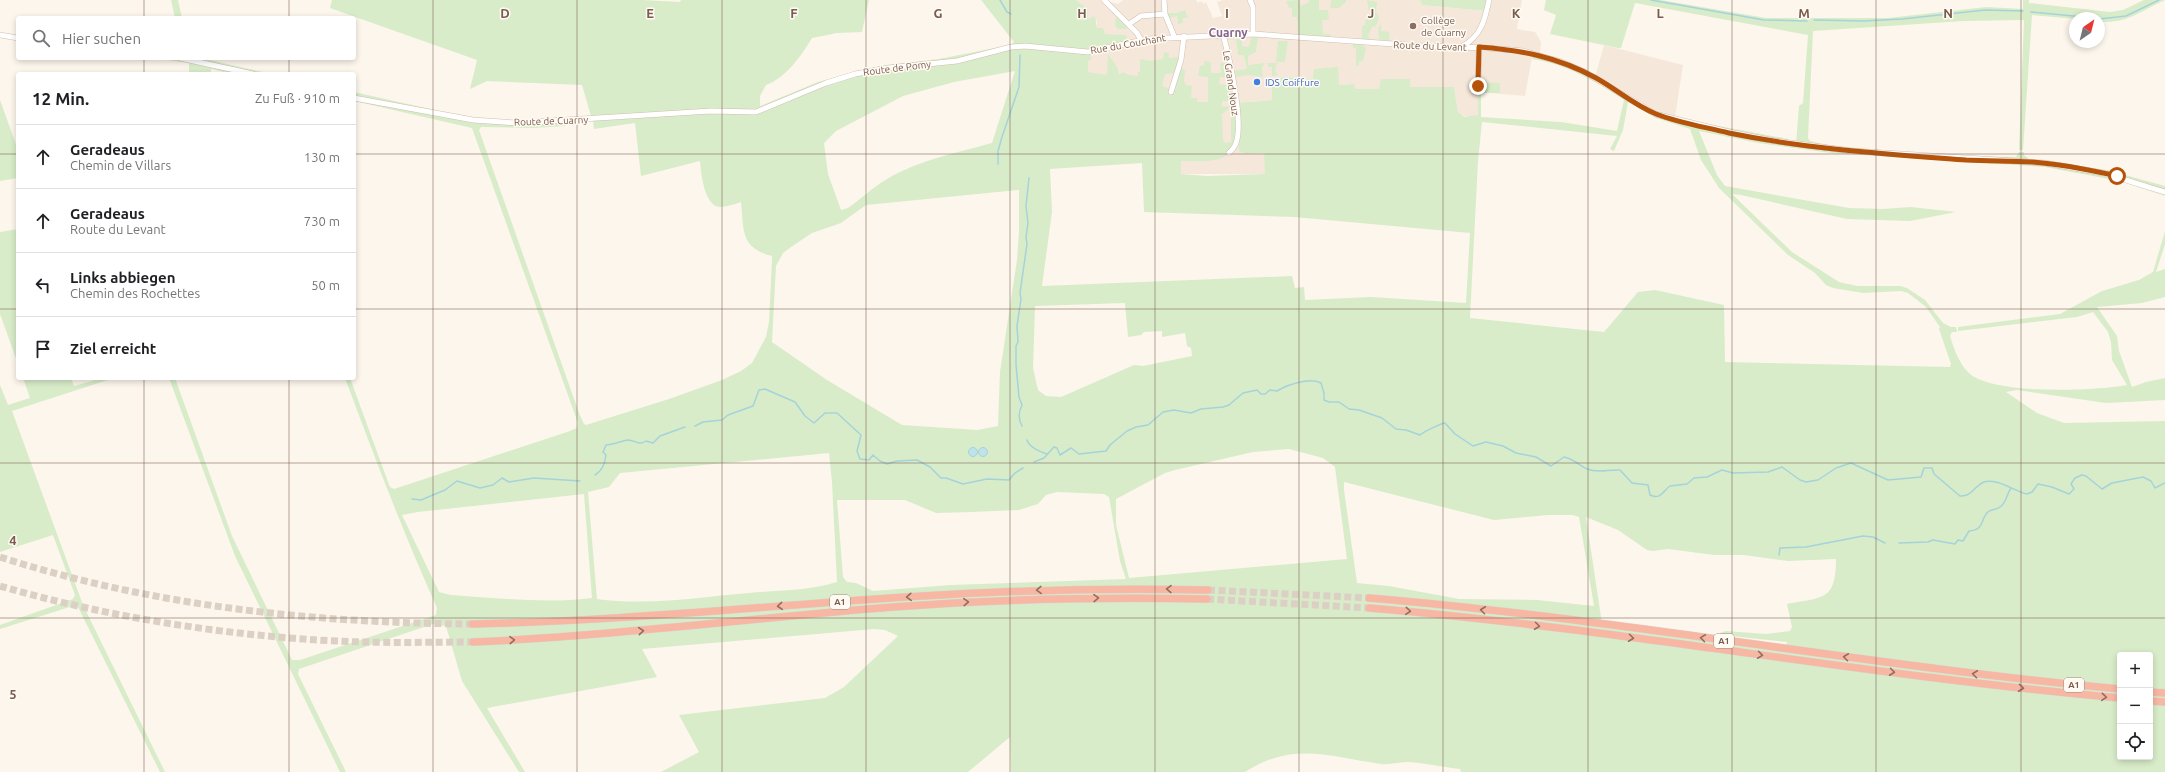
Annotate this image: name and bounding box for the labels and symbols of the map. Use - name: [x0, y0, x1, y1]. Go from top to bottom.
- text: D: [500, 6, 510, 20]
- text: E: [646, 6, 654, 20]
- text: F: [790, 6, 798, 20]
- text: G: [934, 6, 943, 20]
- text: H: [1077, 6, 1087, 20]
- text: I: [1225, 6, 1229, 20]
- text: J: [1368, 6, 1374, 20]
- text: K: [1512, 6, 1521, 20]
- text: L: [1656, 6, 1664, 20]
- text: M: [1798, 6, 1810, 20]
- text: N: [1943, 6, 1953, 20]
- north arrow: [2069, 12, 2105, 48]
- place label: Collège de Cuarny: [1421, 15, 1466, 38]
- marker: Collège de Cuarny: [1408, 21, 1418, 31]
- district label: Cuarny: [1208, 26, 1248, 39]
- street label: Rue du Couchant: [1089, 32, 1167, 56]
- street label: Route du Levant: [1393, 39, 1467, 53]
- street label: Le Grand Nouz: [1221, 50, 1241, 117]
- street label: Route de Pomy: [862, 58, 932, 78]
- marker: IDS Coiffure: [1252, 77, 1262, 87]
- place label: IDS Coiffure: [1265, 77, 1319, 88]
- route end: [1469, 77, 1487, 95]
- street label: Route de Cuarny: [514, 114, 588, 128]
- route start: [2108, 167, 2126, 185]
- text: 4: [9, 533, 17, 547]
- one-way arrow: [1166, 585, 1172, 593]
- one-way arrow: [1036, 586, 1042, 595]
- one-way arrow: [906, 592, 912, 601]
- one-way arrow: [1093, 594, 1099, 602]
- road number: A1: [830, 595, 850, 609]
- one-way arrow: [963, 598, 969, 607]
- one-way arrow: [777, 602, 783, 611]
- one-way arrow: [1480, 605, 1486, 614]
- one-way arrow: [1405, 606, 1411, 615]
- one-way arrow: [1534, 621, 1540, 630]
- one-way arrow: [638, 626, 644, 635]
- one-way arrow: [1628, 633, 1634, 642]
- one-way arrow: [1700, 634, 1706, 643]
- road number: A1: [1714, 634, 1734, 648]
- one-way arrow: [509, 636, 515, 645]
- one-way arrow: [1757, 650, 1763, 659]
- one-way arrow: [1843, 653, 1849, 662]
- one-way arrow: [1889, 667, 1895, 676]
- one-way arrow: [1972, 669, 1978, 678]
- road number: A1: [2064, 678, 2084, 692]
- one-way arrow: [2018, 683, 2024, 692]
- text: 5: [9, 687, 17, 701]
- one-way arrow: [2101, 692, 2107, 701]

